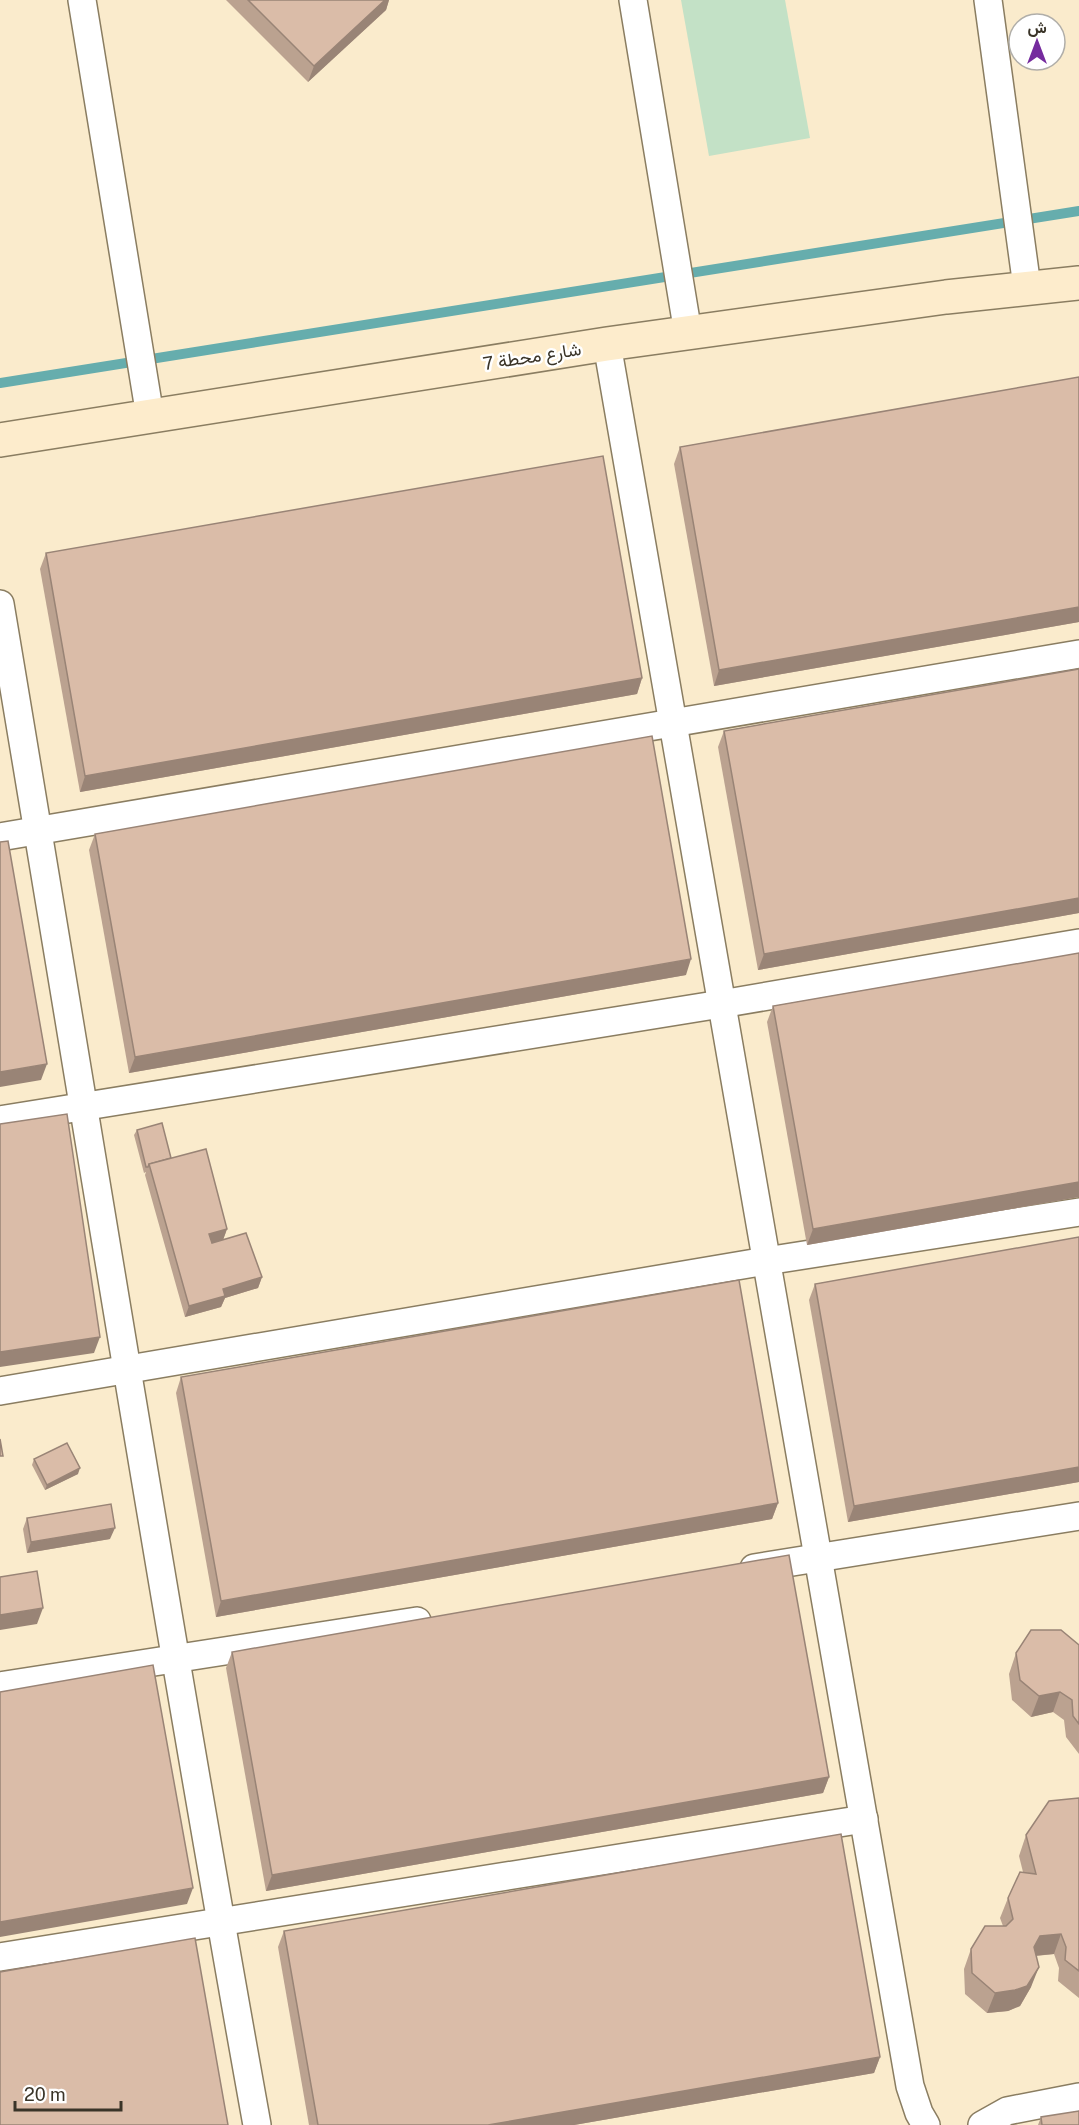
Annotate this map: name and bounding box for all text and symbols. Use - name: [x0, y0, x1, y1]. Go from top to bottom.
- north arrow: [1007, 12, 1067, 72]
- text: ش: [1027, 18, 1047, 37]
- street label: شارع محطة 7: [481, 338, 583, 376]
- scale bar: [15, 2074, 122, 2112]
- text: 20 m: [24, 2084, 66, 2105]

